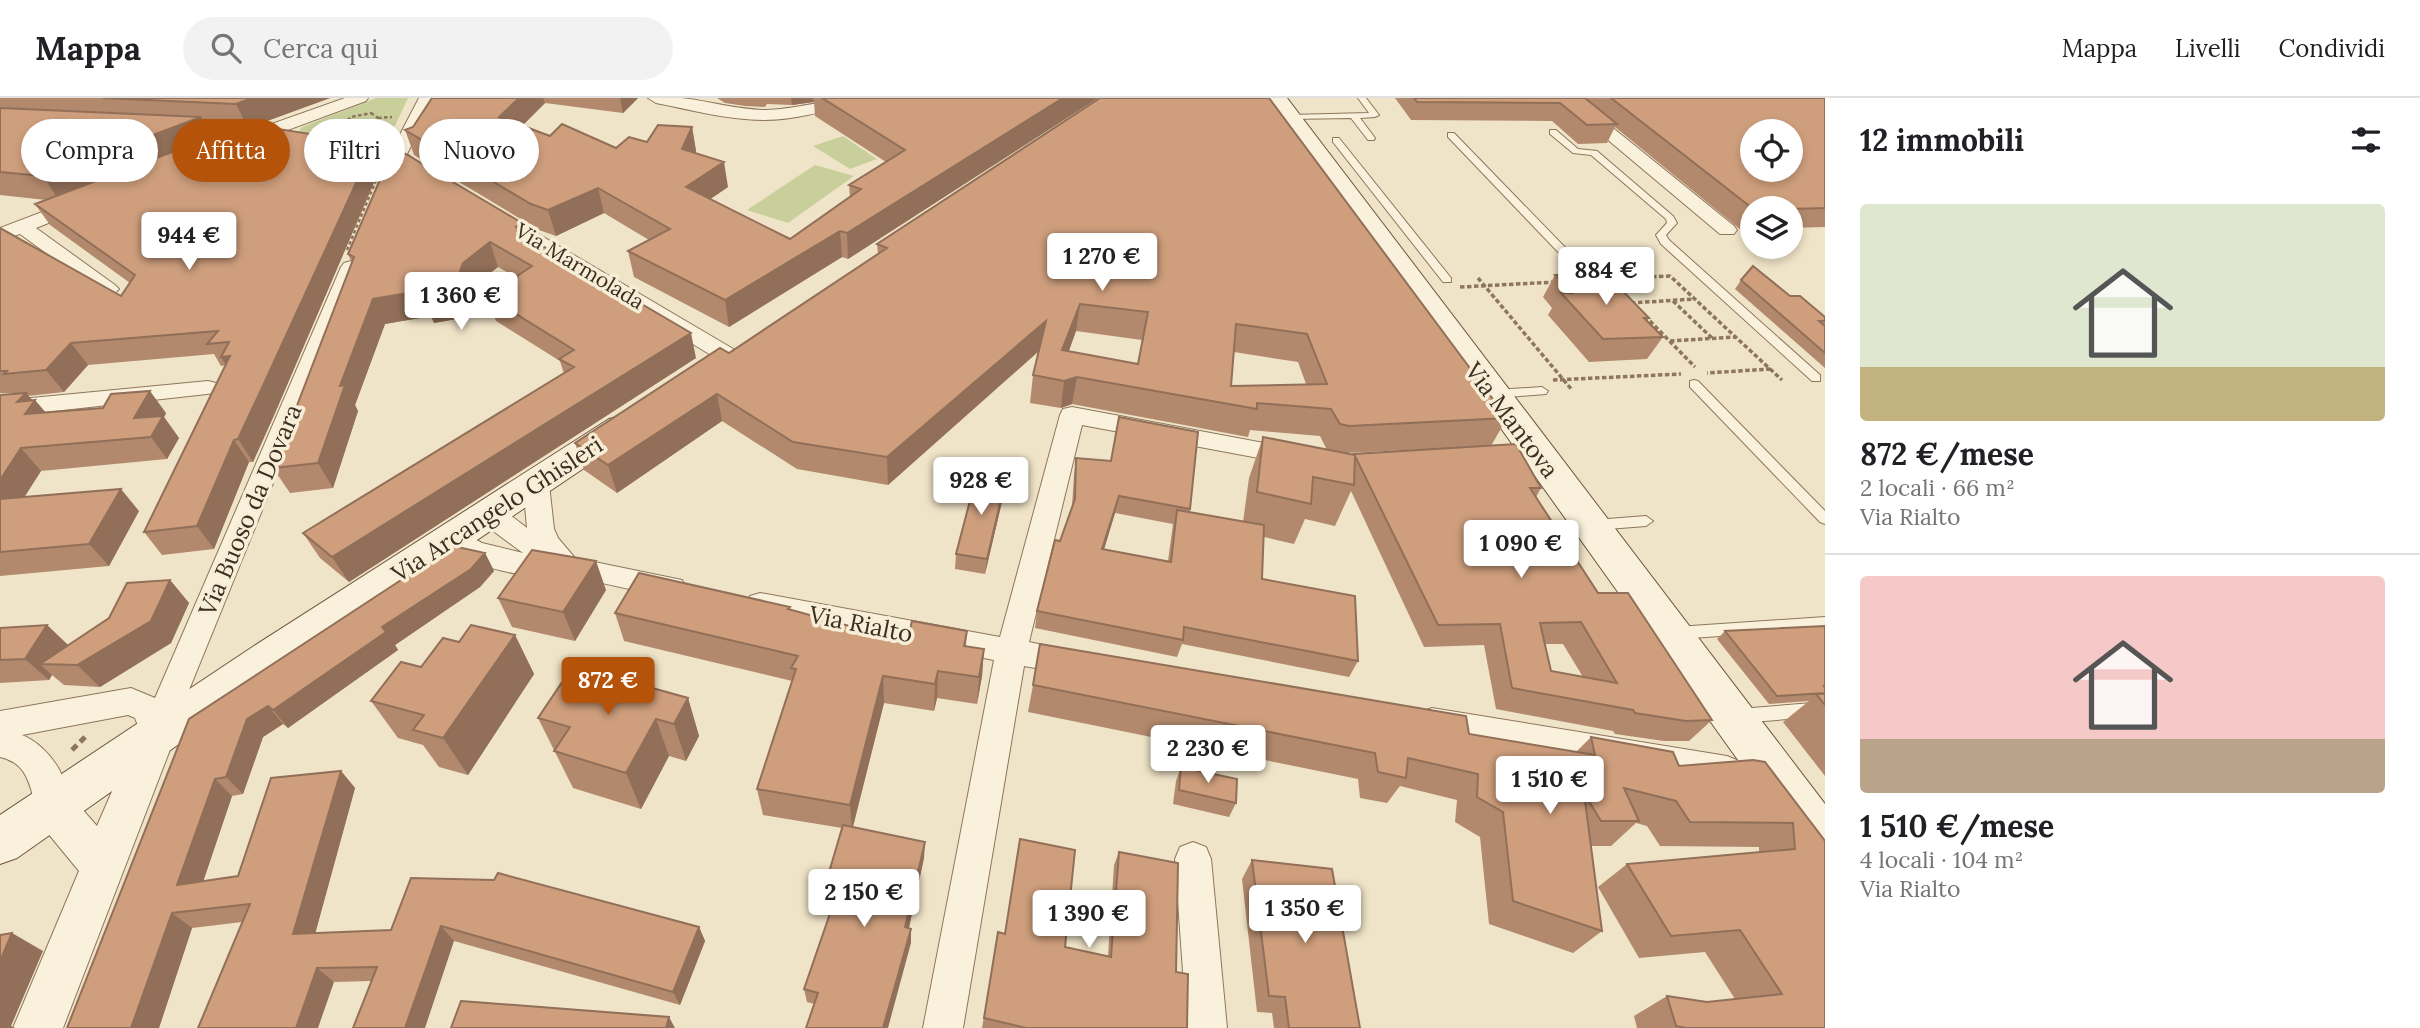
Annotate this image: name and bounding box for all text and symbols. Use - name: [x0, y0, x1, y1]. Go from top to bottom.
- search box: [183, 17, 673, 80]
- text: Mappa: [35, 27, 141, 69]
- icon: search: [207, 29, 245, 67]
- text: Cerca qui: [263, 32, 378, 65]
- text: Mappa: [2062, 33, 2137, 64]
- text: Livelli: [2175, 33, 2241, 64]
- text: Condividi: [2279, 33, 2385, 64]
- chip: Compra: [21, 119, 158, 182]
- chip: Affitta: [172, 119, 290, 182]
- chip: Filtri: [304, 119, 405, 182]
- chip: Nuovo: [419, 119, 539, 182]
- map controls: [1740, 119, 1803, 259]
- button: locate: [1740, 119, 1803, 182]
- text: 12 immobili: [1860, 121, 2024, 159]
- icon: filters: [2347, 121, 2385, 159]
- button: layers: [1740, 196, 1803, 259]
- pin: 944 €: [140, 212, 238, 272]
- street label: Via Marmolada: [510, 216, 650, 315]
- text: 944 €: [157, 220, 221, 249]
- pin: 1 270 €: [1037, 234, 1167, 293]
- text: 1 270 €: [1063, 241, 1141, 270]
- pin: 884 €: [1557, 248, 1655, 307]
- icon: home: [2060, 250, 2186, 376]
- text: 884 €: [1574, 255, 1638, 284]
- pin: 1 360 €: [396, 272, 526, 332]
- text: 1 360 €: [421, 280, 501, 309]
- street label: Via Mantova: [1458, 355, 1566, 484]
- street label: Via Buoso da Dovara: [191, 399, 309, 621]
- street label: Via Arcangelo Ghisleri: [385, 429, 609, 590]
- text: 872 €/mese: [1860, 435, 2034, 473]
- pin: 928 €: [932, 458, 1030, 517]
- text: 928 €: [949, 465, 1013, 494]
- text: 2 locali · 66 m²: [1860, 473, 2015, 502]
- text: Via Rialto: [1860, 502, 1960, 531]
- pin: 1 090 €: [1456, 520, 1586, 580]
- text: 1 090 €: [1480, 528, 1562, 557]
- street label: Via Rialto: [806, 599, 915, 649]
- icon: home: [2060, 622, 2186, 748]
- pin: 872 €: [559, 658, 657, 717]
- text: 872 €: [578, 665, 638, 694]
- pin: 2 230 €: [1143, 726, 1273, 785]
- text: 2 230 €: [1167, 733, 1249, 762]
- pin: 1 510 €: [1485, 756, 1615, 816]
- text: 1 510 €: [1512, 764, 1588, 793]
- text: 1 510 €/mese: [1860, 807, 2054, 845]
- text: 4 locali · 104 m²: [1860, 845, 2023, 874]
- pin: 2 150 €: [799, 870, 929, 929]
- text: Via Rialto: [1860, 874, 1960, 903]
- text: 2 150 €: [824, 877, 904, 906]
- pin: 1 350 €: [1240, 886, 1370, 945]
- pin: 1 390 €: [1024, 890, 1154, 950]
- text: 1 350 €: [1265, 893, 1345, 922]
- text: 1 390 €: [1049, 898, 1129, 927]

